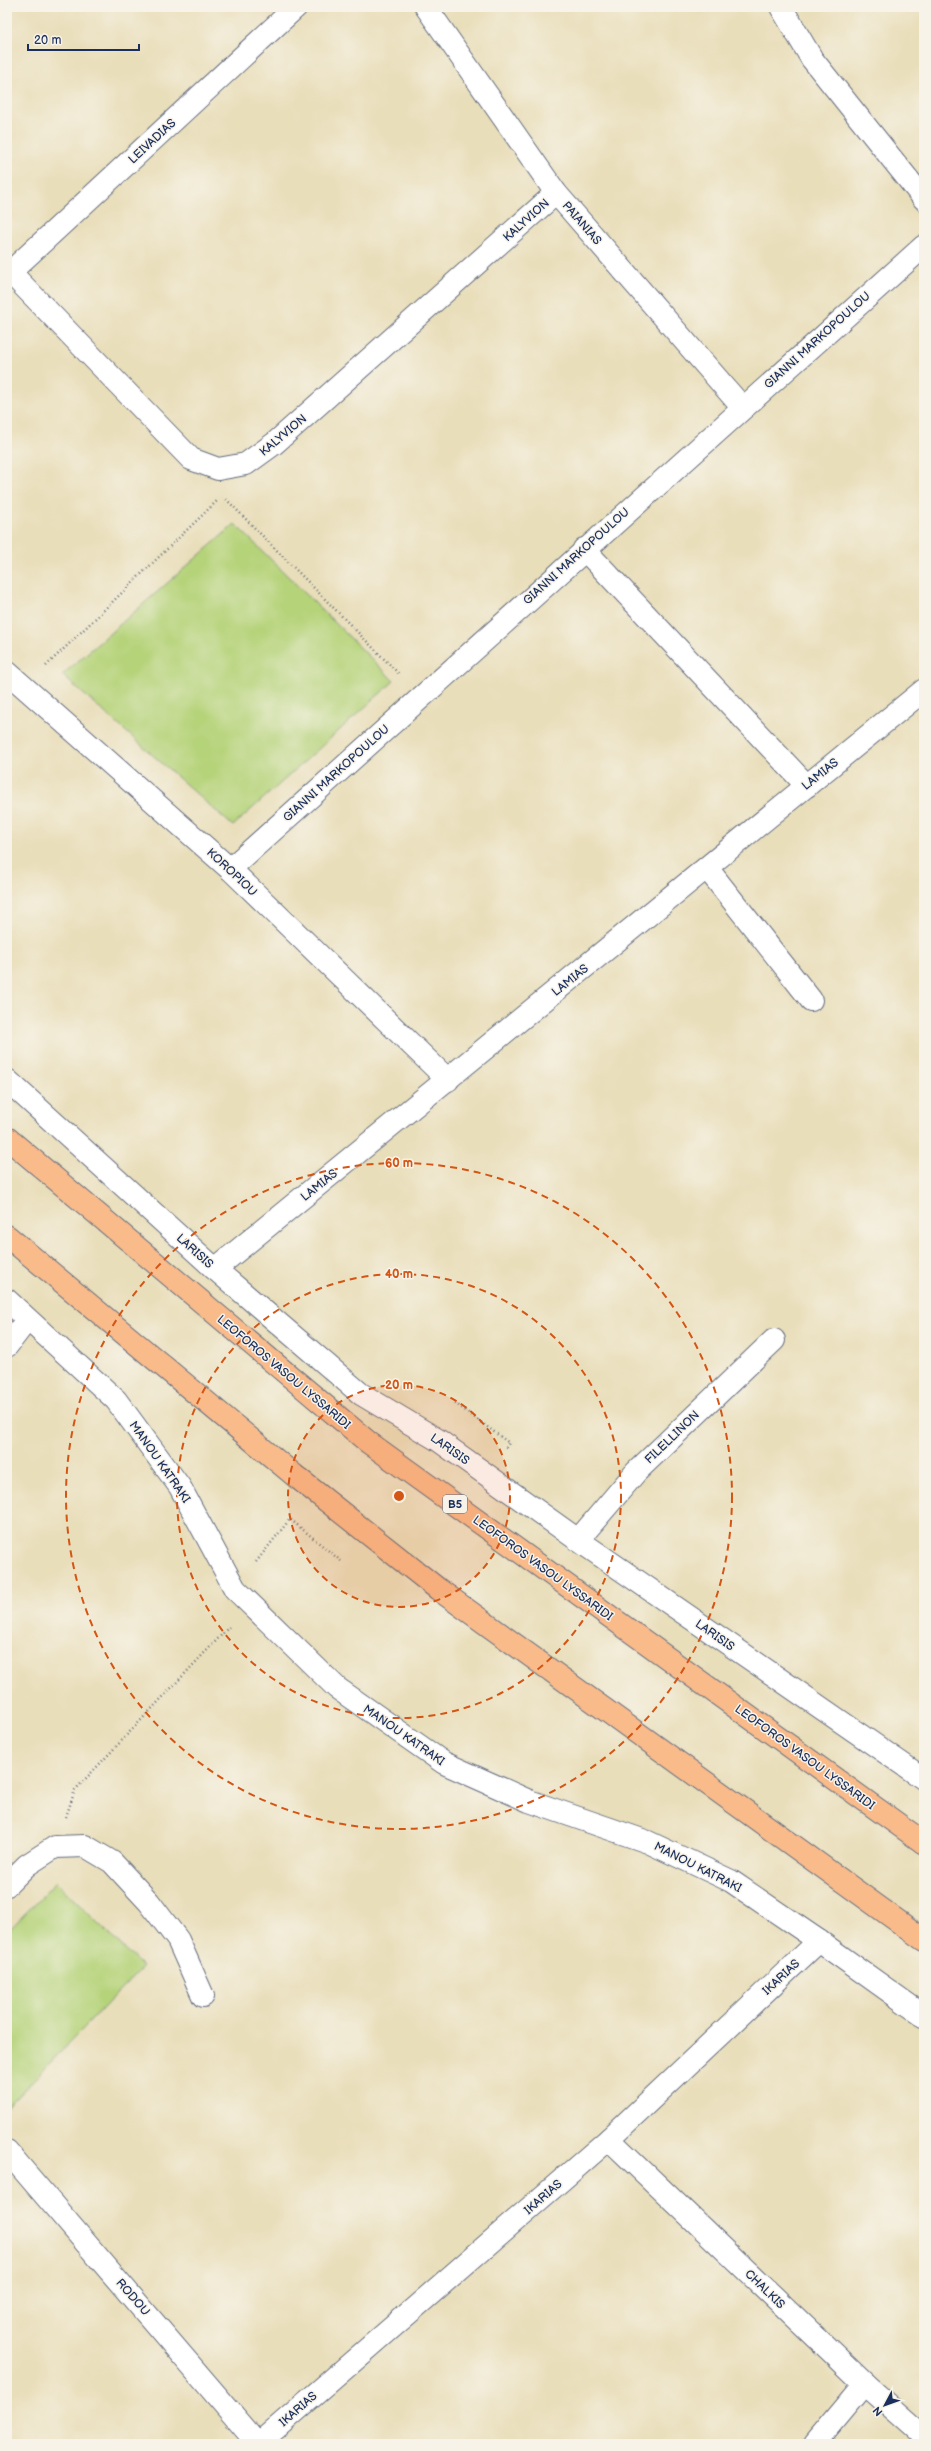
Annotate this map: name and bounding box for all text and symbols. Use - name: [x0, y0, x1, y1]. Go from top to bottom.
- scale bar: [28, 26, 139, 52]
- text: 20 m: [34, 33, 61, 48]
- street label: LEIVADIAS: [126, 116, 179, 167]
- street label: KALYVION: [500, 196, 553, 245]
- street label: PAIANIAS: [559, 199, 604, 248]
- street label: GIANNI MARKOPOULOU: [761, 289, 874, 392]
- street label: KALYVION: [257, 411, 310, 460]
- street label: GIANNI MARKOPOULOU: [520, 505, 633, 608]
- street label: GIANNI MARKOPOULOU: [280, 722, 393, 825]
- street label: LAMIAS: [799, 755, 842, 794]
- street label: KOROPIOU: [203, 845, 260, 900]
- street label: LAMIAS: [549, 961, 592, 1000]
- text: 60 m: [385, 1156, 413, 1171]
- street label: LAMIAS: [298, 1166, 341, 1205]
- street label: LARISIS: [173, 1231, 216, 1272]
- text: 40 m: [385, 1267, 413, 1282]
- street label: LEOFOROS VASOU LYSSARIDI: [214, 1312, 354, 1433]
- text: 20 m: [385, 1378, 413, 1393]
- street label: FILELLINON: [642, 1408, 703, 1467]
- street label: MANOU KATRAKI: [126, 1419, 193, 1506]
- street label: LARISIS: [427, 1430, 472, 1468]
- centre of rings: [392, 1489, 406, 1503]
- road number: B5: [443, 1495, 467, 1513]
- street label: LEOFOROS VASOU LYSSARIDI: [470, 1513, 616, 1624]
- street label: LARISIS: [692, 1616, 737, 1654]
- street label: MANOU KATRAKI: [360, 1702, 448, 1769]
- street label: LEOFOROS VASOU LYSSARIDI: [732, 1702, 878, 1813]
- street label: MANOU KATRAKI: [651, 1839, 744, 1896]
- street label: IKARIAS: [760, 1956, 803, 1998]
- street label: IKARIAS: [521, 2177, 565, 2218]
- street label: CHALKIS: [741, 2267, 788, 2312]
- street label: RODOU: [112, 2276, 153, 2319]
- north arrow: [865, 2385, 905, 2425]
- street label: IKARIAS: [276, 2389, 320, 2430]
- text: N: [870, 2404, 885, 2419]

